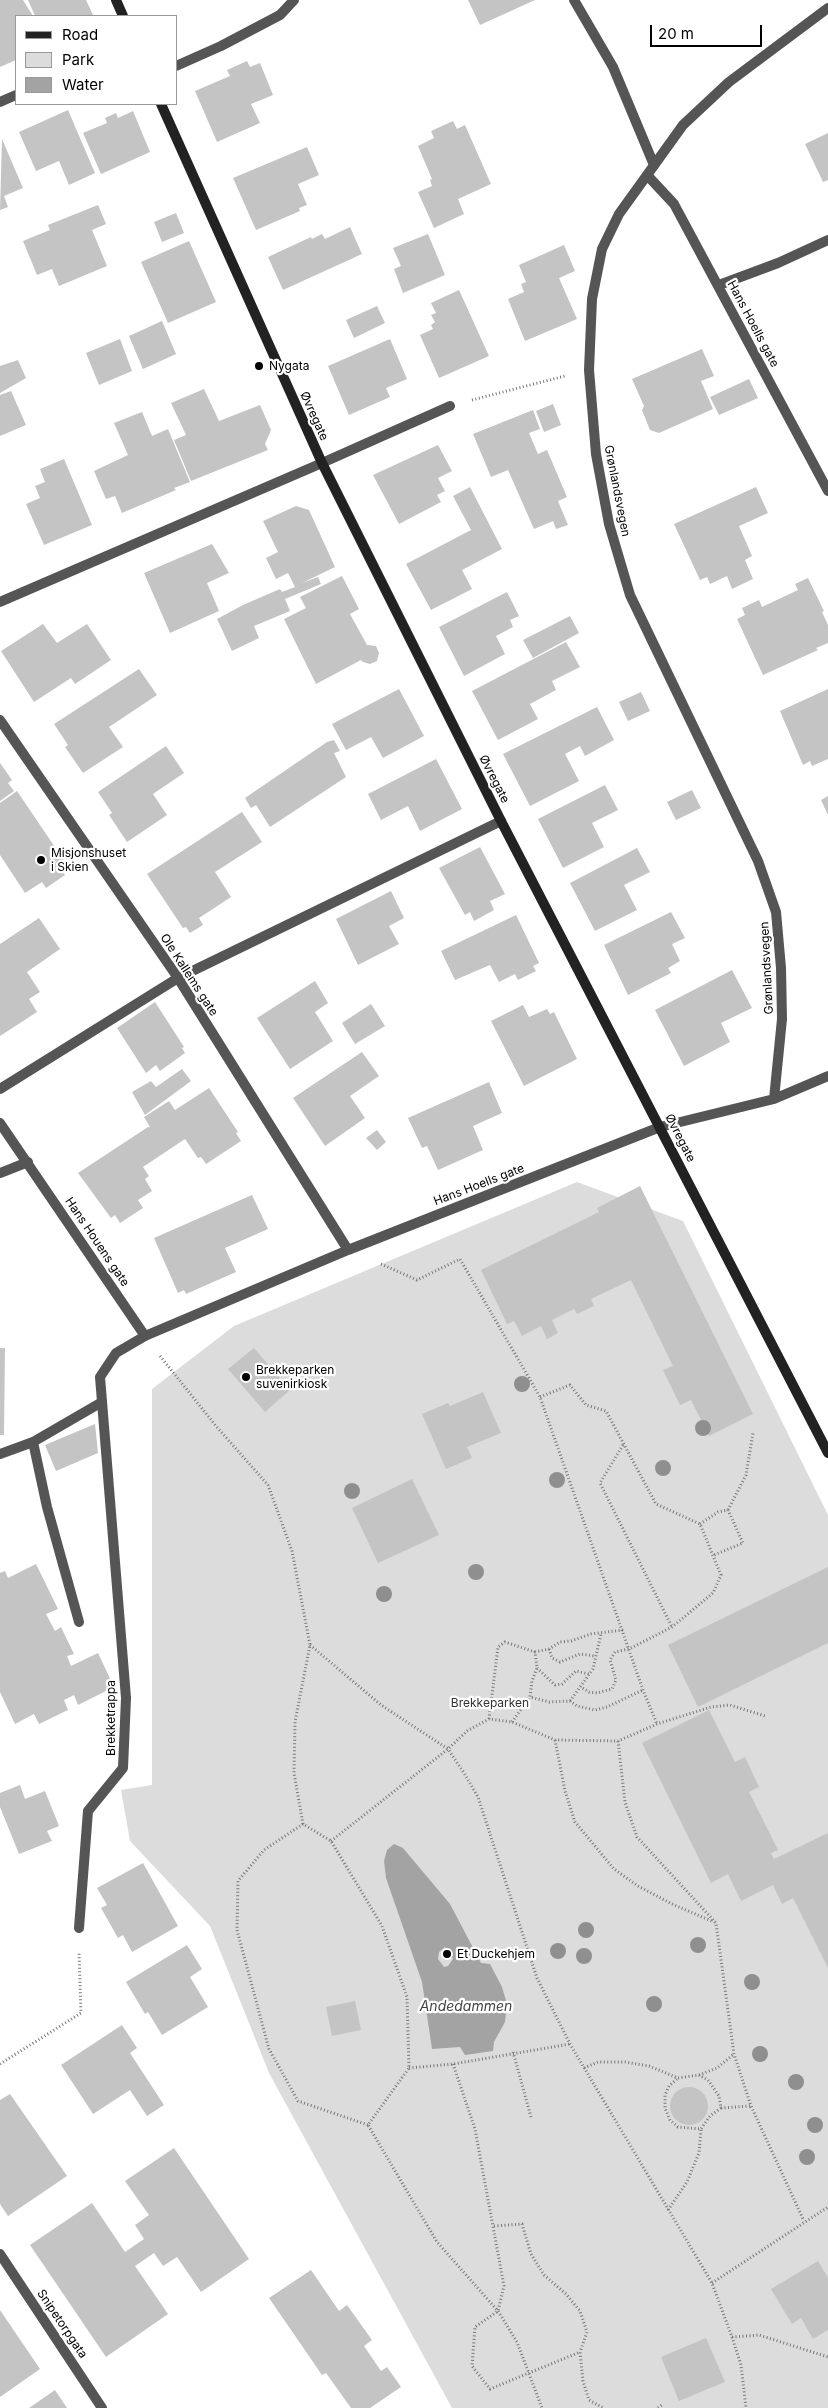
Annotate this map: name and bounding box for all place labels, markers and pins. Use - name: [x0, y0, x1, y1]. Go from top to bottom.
- place label: Nygata: [269, 359, 309, 373]
- marker: Nygata: [253, 360, 265, 372]
- place label: Misjonshuset i Skien: [51, 846, 126, 874]
- marker: Misjonshuset i Skien: [35, 854, 47, 866]
- place label: Brekkeparken suvenirkiosk: [256, 1363, 334, 1391]
- marker: Brekkeparken suvenirkiosk: [240, 1371, 252, 1383]
- place label: Et Duckehjem: [457, 1947, 535, 1961]
- marker: Et Duckehjem: [441, 1948, 453, 1960]

